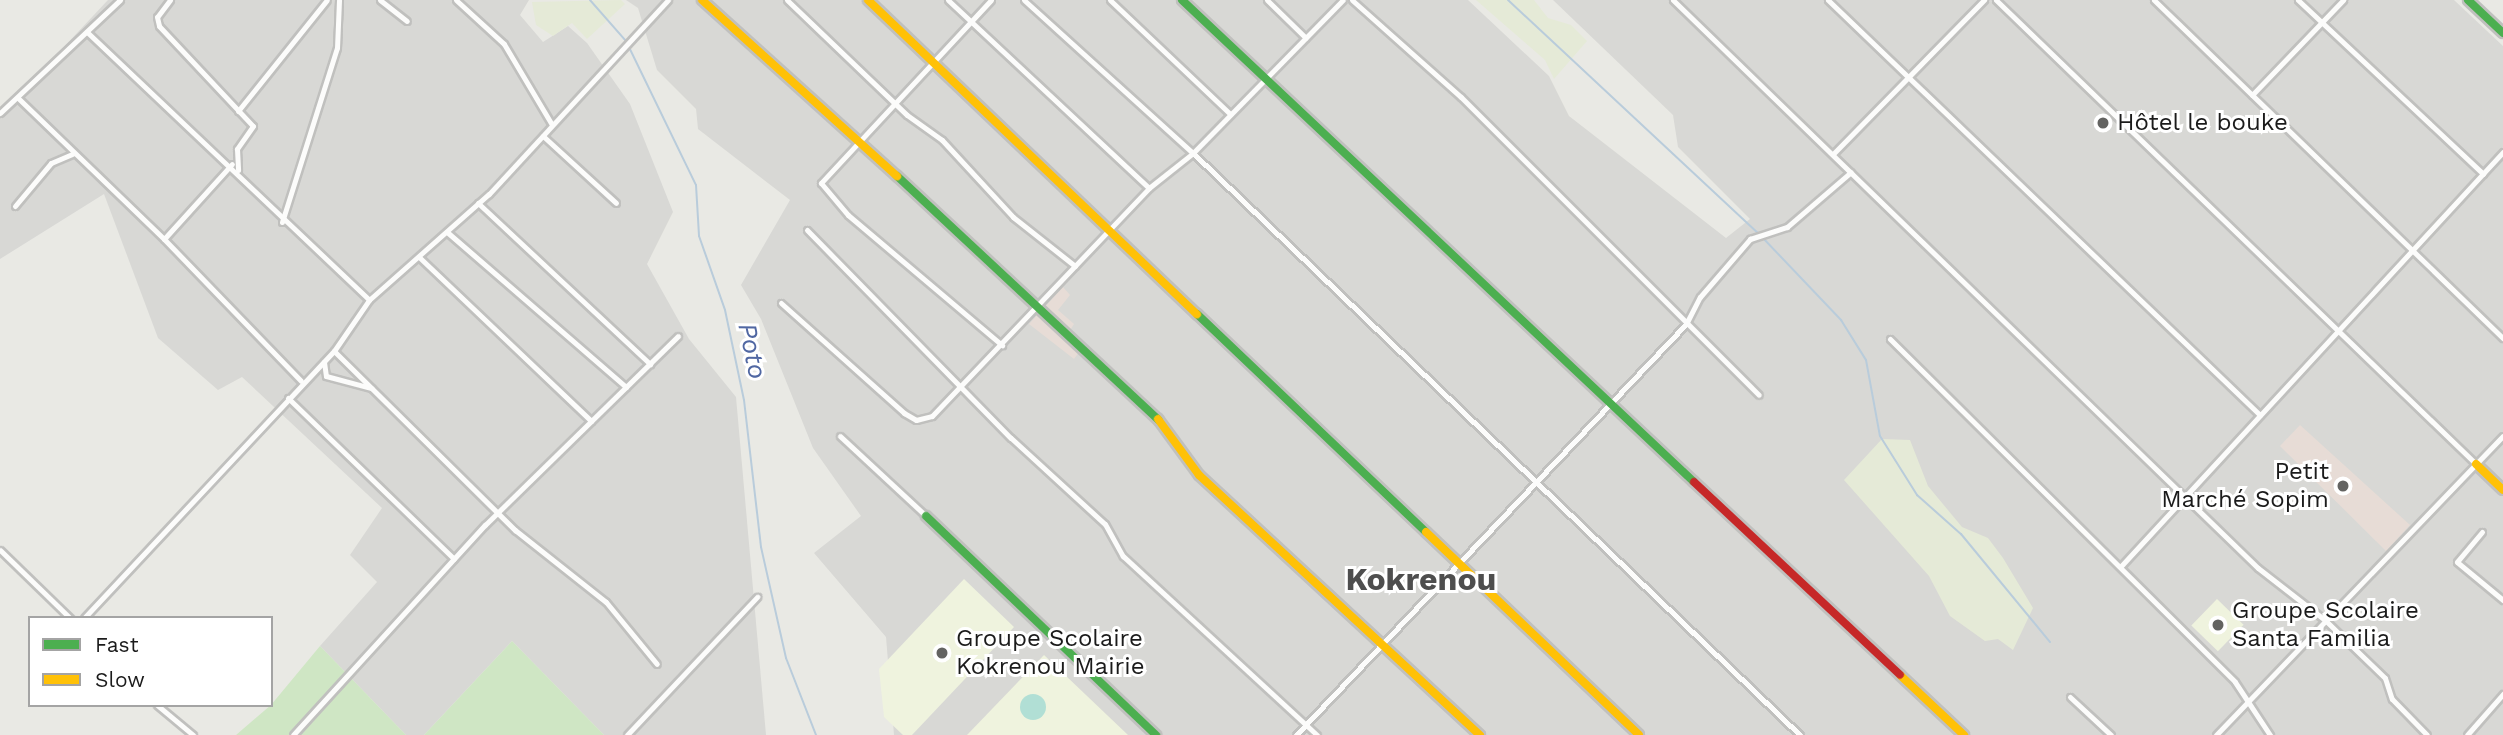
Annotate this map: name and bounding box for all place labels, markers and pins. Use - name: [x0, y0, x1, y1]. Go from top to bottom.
- place label: Hôtel le bouke: [2117, 109, 2289, 137]
- marker: Hôtel le bouke: [2095, 115, 2111, 131]
- place label: Petit Marché Sopim: [2161, 458, 2329, 514]
- marker: Petit Marché Sopim: [2335, 478, 2351, 494]
- place label: Groupe Scolaire Santa Familia: [2232, 597, 2419, 653]
- marker: Groupe Scolaire Santa Familia: [2210, 617, 2226, 633]
- place label: Groupe Scolaire Kokrenou Mairie: [956, 625, 1145, 681]
- marker: Groupe Scolaire Kokrenou Mairie: [934, 645, 950, 661]

